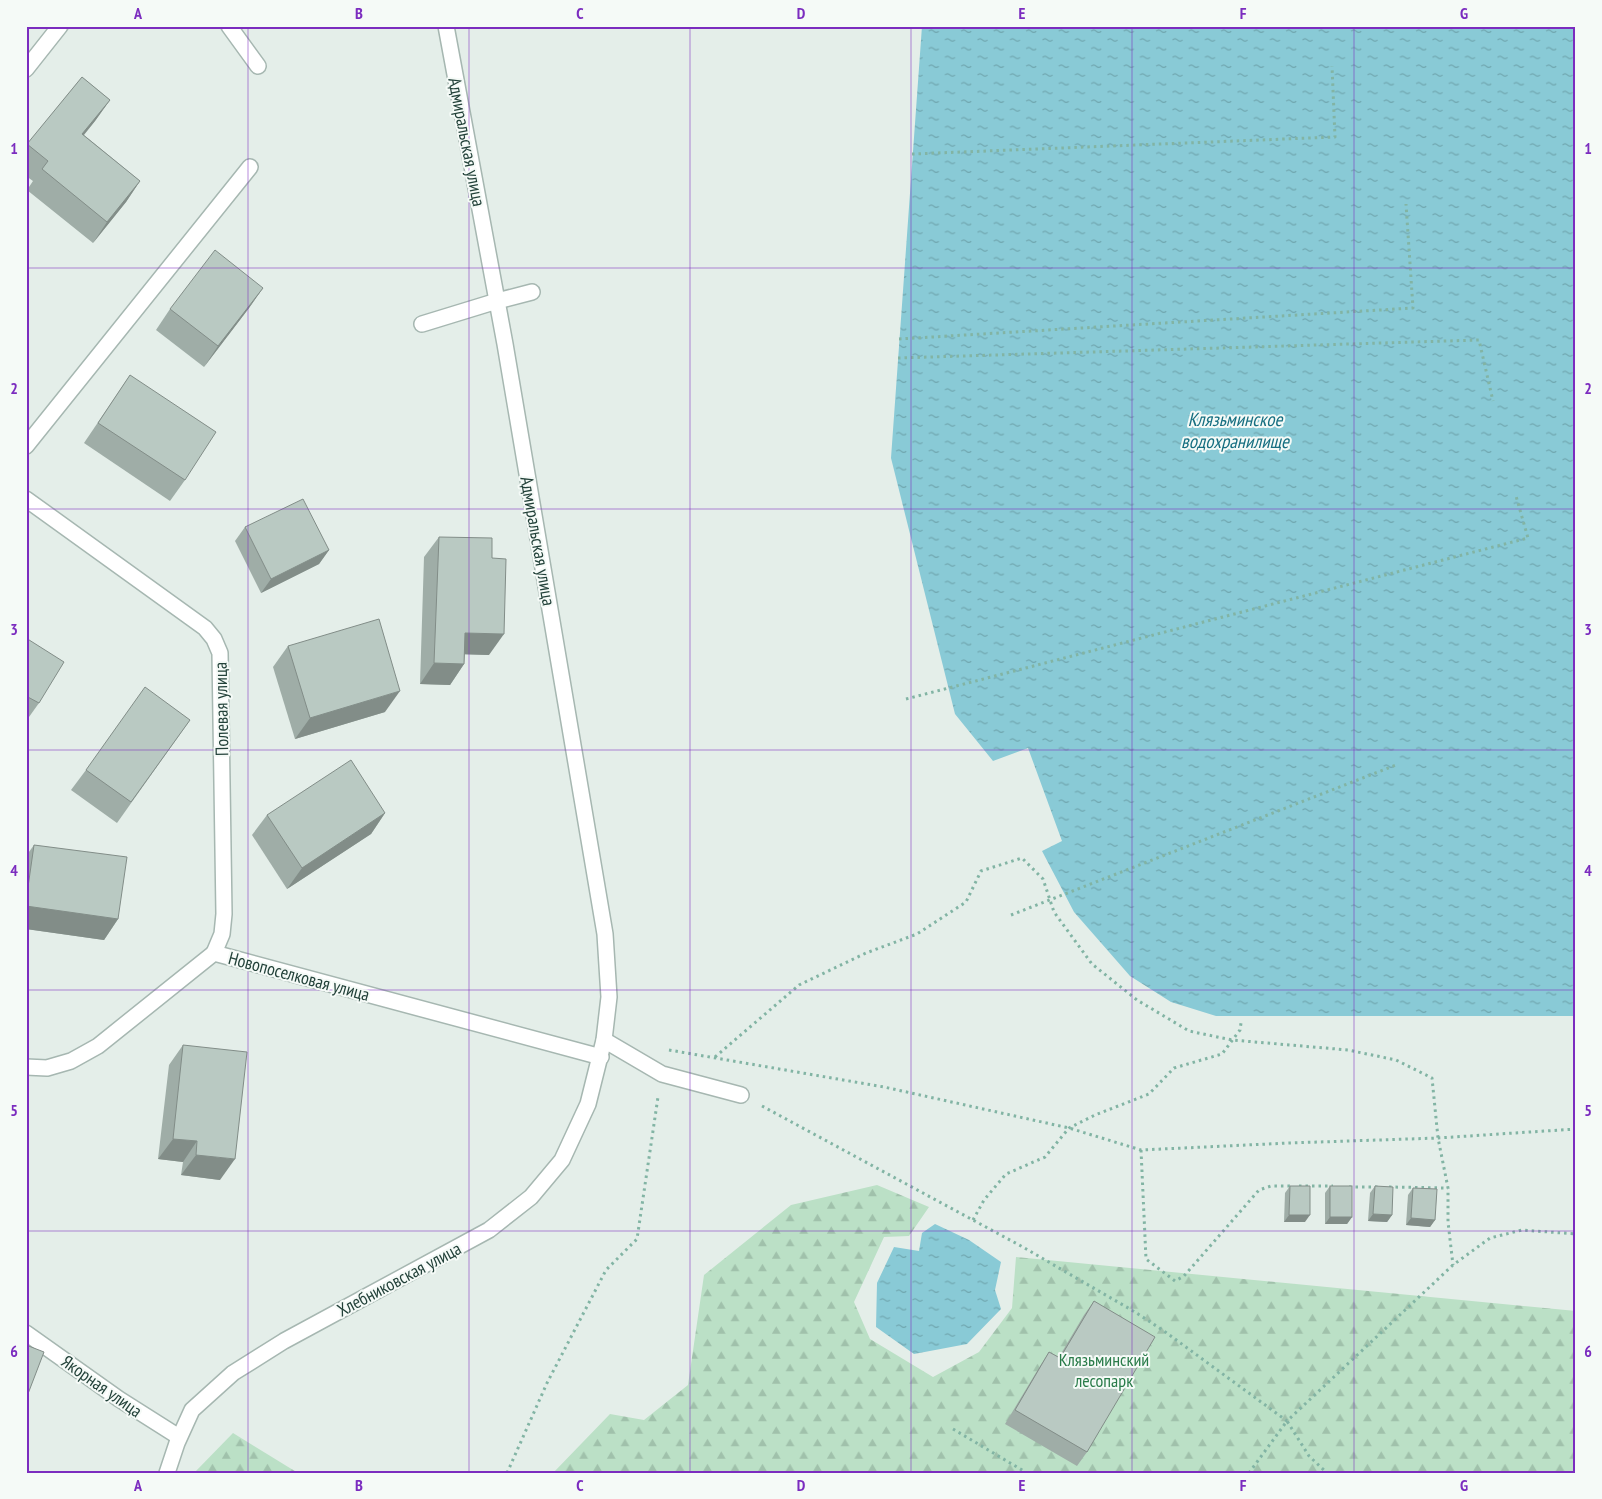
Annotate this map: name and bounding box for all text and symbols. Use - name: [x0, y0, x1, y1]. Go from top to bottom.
- text: A: [133, 3, 143, 23]
- text: B: [355, 3, 363, 23]
- text: C: [576, 3, 584, 23]
- text: D: [797, 3, 806, 23]
- text: E: [1019, 3, 1026, 23]
- text: F: [1240, 3, 1247, 23]
- text: G: [1460, 3, 1468, 23]
- street label: Адмиральская улица: [443, 76, 491, 208]
- text: 1: [10, 138, 18, 158]
- text: 1: [1584, 138, 1592, 158]
- text: 2: [10, 378, 18, 398]
- text: 2: [1584, 378, 1592, 398]
- water label: Клязьминское водохранилище: [1181, 407, 1290, 453]
- street label: Адмиральская улица: [515, 475, 561, 607]
- text: 3: [10, 619, 18, 639]
- text: 3: [1584, 619, 1592, 639]
- street label: Полевая улица: [209, 662, 233, 756]
- text: 4: [10, 860, 18, 880]
- text: 4: [1584, 860, 1592, 880]
- street label: Новопоселковая улица: [226, 946, 372, 1006]
- text: 5: [10, 1100, 18, 1120]
- text: 5: [1584, 1100, 1592, 1120]
- street label: Хлебниковская улица: [333, 1237, 465, 1321]
- text: 6: [10, 1341, 18, 1361]
- text: 6: [1584, 1341, 1592, 1361]
- park label: Клязьминский лесопарк: [1059, 1348, 1149, 1392]
- street label: Якорная улица: [57, 1350, 147, 1422]
- text: A: [133, 1475, 143, 1495]
- text: B: [355, 1475, 363, 1495]
- text: C: [576, 1475, 584, 1495]
- text: D: [797, 1475, 806, 1495]
- text: E: [1019, 1475, 1026, 1495]
- text: F: [1240, 1475, 1247, 1495]
- text: G: [1460, 1475, 1468, 1495]

